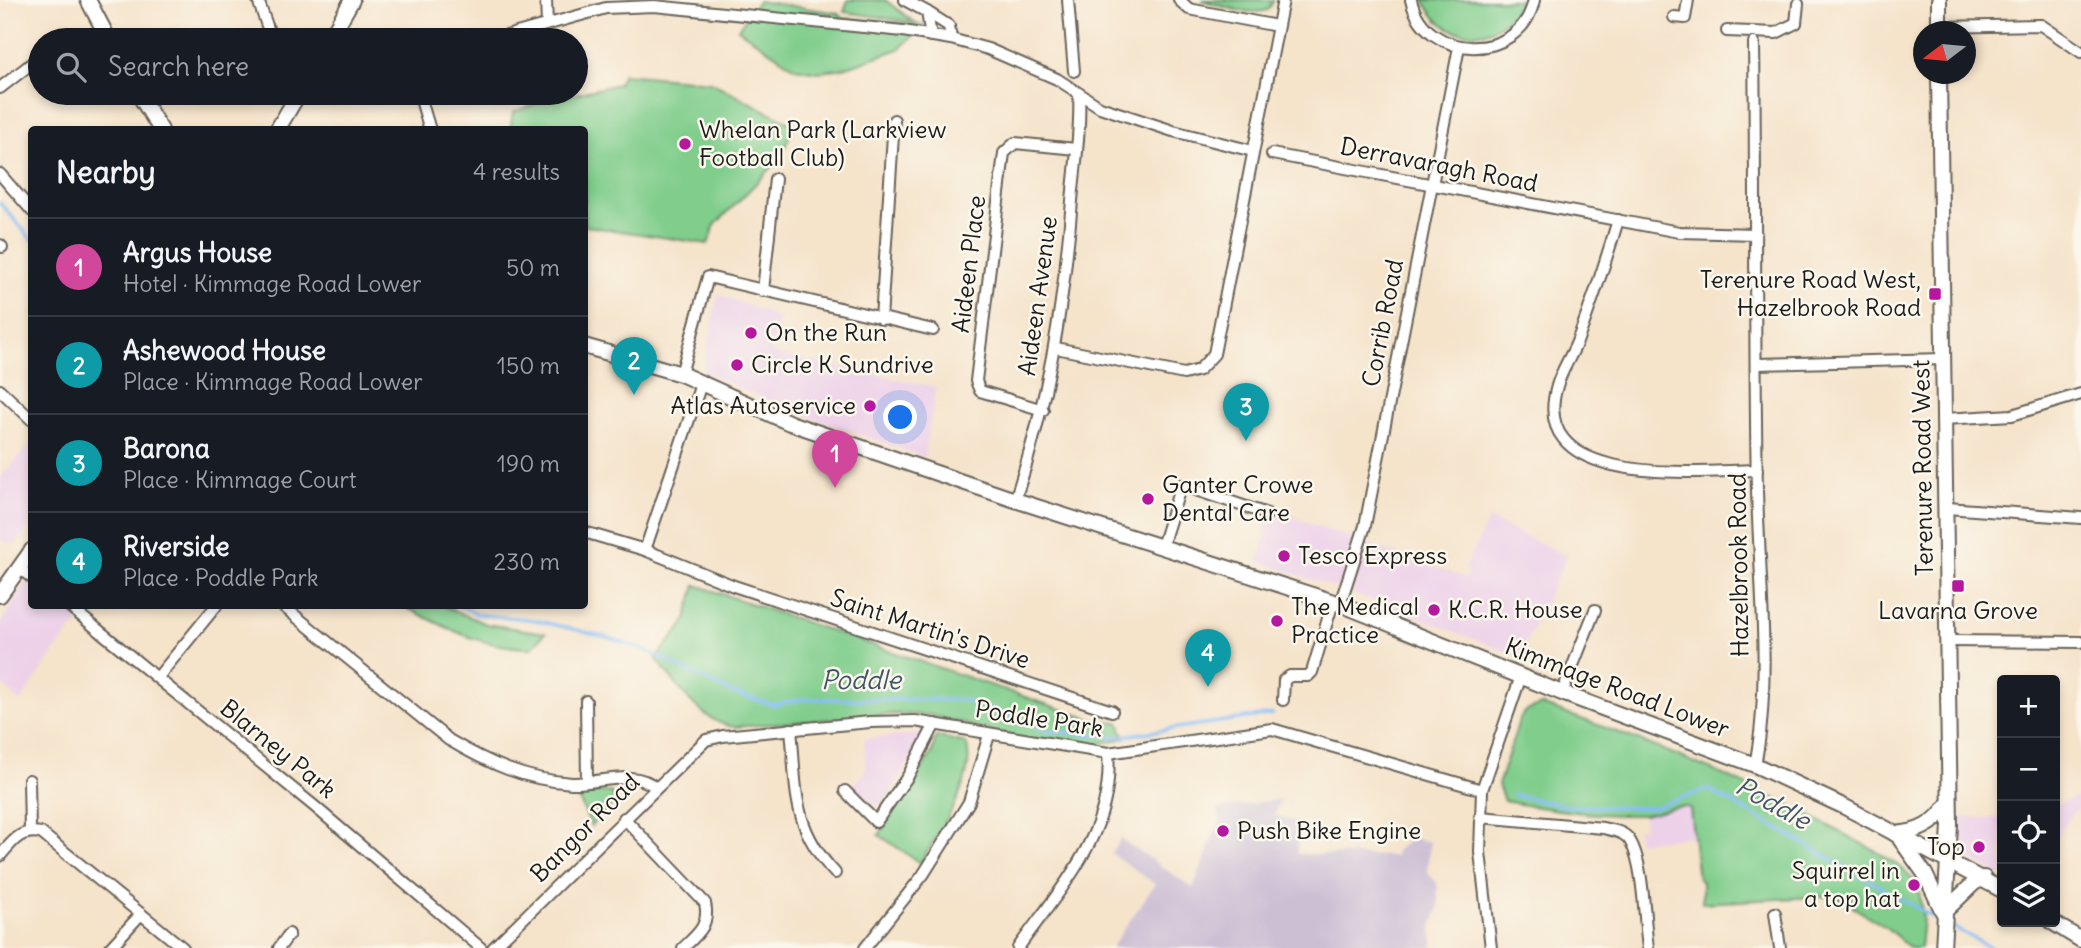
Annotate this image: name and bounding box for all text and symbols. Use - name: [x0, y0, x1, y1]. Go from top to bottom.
- north arrow: [1913, 21, 1976, 84]
- search box: [28, 28, 588, 105]
- icon: search: [52, 48, 90, 86]
- text: Search here: [108, 50, 249, 83]
- place label: Whelan Park (Larkview Football Club): [699, 114, 946, 172]
- street label: Derravaragh Road: [1338, 130, 1540, 198]
- marker: Whelan Park (Larkview Football Club): [677, 136, 693, 152]
- text: Nearby: [56, 153, 156, 191]
- text: 4 results: [473, 157, 560, 186]
- street label: Aideen Place: [945, 193, 991, 334]
- street label: Aideen Avenue: [1011, 214, 1063, 378]
- text: Argus House: [123, 236, 272, 269]
- text: 1: [74, 253, 84, 282]
- text: 50 m: [506, 253, 560, 282]
- street label: Corrib Road: [1355, 257, 1409, 389]
- place label: Terenure Road West, Hazelbrook Road: [1700, 264, 1921, 322]
- text: Hotel · Kimmage Road Lower: [123, 269, 421, 298]
- marker: Terenure Road West, Hazelbrook Road: [1927, 286, 1943, 302]
- place label: On the Run: [765, 317, 887, 347]
- marker: On the Run: [743, 325, 759, 341]
- text: Ashewood House: [123, 334, 326, 367]
- pin: 2: [611, 337, 657, 395]
- place label: Circle K Sundrive: [751, 349, 934, 379]
- text: 2: [73, 351, 85, 380]
- text: 150 m: [497, 351, 560, 380]
- marker: Circle K Sundrive: [729, 357, 745, 373]
- street label: Terenure Road West: [1905, 360, 1939, 576]
- text: Place · Kimmage Road Lower: [123, 367, 423, 396]
- pin: 3: [1223, 383, 1269, 441]
- place label: Atlas Autoservice: [671, 390, 856, 420]
- marker: Atlas Autoservice: [862, 398, 878, 414]
- your location: [883, 400, 917, 434]
- pin: 1: [812, 430, 858, 488]
- text: Barona: [123, 432, 210, 465]
- text: 3: [72, 449, 86, 478]
- text: 190 m: [497, 449, 560, 478]
- text: Place · Kimmage Court: [123, 465, 357, 494]
- place label: Ganter Crowe Dental Care: [1162, 469, 1314, 527]
- street label: Hazelbrook Road: [1721, 473, 1755, 657]
- marker: Ganter Crowe Dental Care: [1140, 491, 1156, 507]
- text: Riverside: [123, 530, 229, 563]
- place label: Tesco Express: [1298, 540, 1447, 570]
- text: 4: [72, 547, 86, 576]
- text: 230 m: [494, 547, 560, 576]
- marker: Tesco Express: [1276, 548, 1292, 564]
- text: Place · Poddle Park: [123, 563, 319, 592]
- marker: Lavarna Grove: [1950, 578, 1966, 594]
- street label: Saint Martin's Drive: [827, 582, 1034, 674]
- place label: The Medical Practice: [1291, 591, 1419, 649]
- place label: K.C.R. House: [1448, 594, 1583, 624]
- place label: Lavarna Grove: [1878, 595, 2038, 625]
- marker: K.C.R. House: [1426, 602, 1442, 618]
- marker: The Medical Practice: [1269, 613, 1285, 629]
- pin: 4: [1185, 629, 1231, 687]
- street label: Kimmage Road Lower: [1501, 630, 1734, 744]
- water label: Poddle: [821, 663, 903, 696]
- map controls: [1997, 675, 2060, 927]
- button: +: [1997, 675, 2060, 738]
- street label: Blarney Park: [215, 692, 343, 804]
- street label: Poddle Park: [973, 693, 1105, 743]
- button: −: [1997, 738, 2060, 801]
- street label: Bangor Road: [523, 766, 645, 888]
- water label: Poddle: [1730, 769, 1818, 837]
- button: locate: [1997, 801, 2060, 864]
- place label: Push Bike Engine: [1237, 815, 1421, 845]
- marker: Push Bike Engine: [1215, 823, 1231, 839]
- place label: Top: [1927, 831, 1965, 861]
- marker: Top: [1971, 839, 1987, 855]
- place label: Squirrel in a top hat: [1792, 855, 1900, 913]
- button: layers: [1997, 864, 2060, 927]
- marker: Squirrel in a top hat: [1906, 877, 1922, 893]

